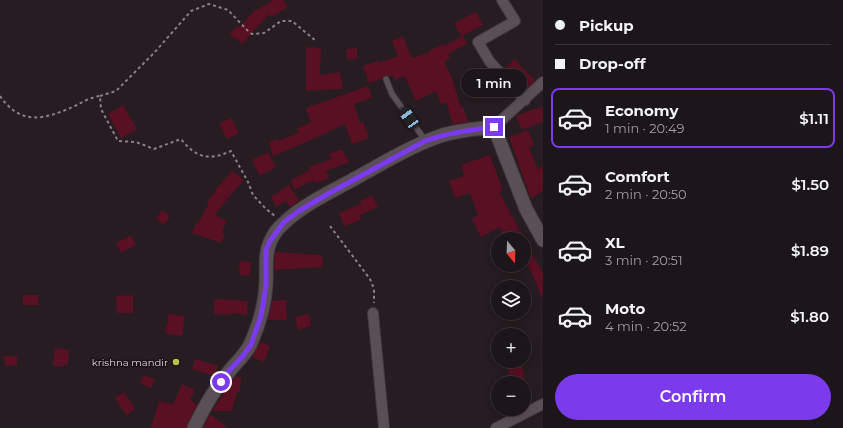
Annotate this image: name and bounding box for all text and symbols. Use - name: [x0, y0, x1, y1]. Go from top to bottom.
- text: Pickup: [579, 16, 634, 35]
- text: Drop-off: [579, 54, 646, 73]
- callout: 1 min: [461, 69, 527, 97]
- text: 1 min: [477, 75, 511, 91]
- icon: car: [557, 100, 593, 136]
- text: Economy: [605, 101, 678, 120]
- car: [397, 105, 421, 131]
- text: $1.11: [799, 109, 829, 128]
- route end: [485, 118, 503, 136]
- text: 1 min · 20:49: [605, 120, 684, 136]
- icon: car: [557, 166, 593, 202]
- text: Comfort: [605, 167, 670, 186]
- text: $1.50: [791, 175, 829, 194]
- text: 2 min · 20:50: [605, 186, 687, 202]
- north arrow: [491, 232, 531, 272]
- map controls: [491, 232, 531, 416]
- icon: car: [557, 232, 593, 268]
- text: XL: [605, 233, 624, 252]
- text: $1.89: [791, 241, 829, 260]
- text: 3 min · 20:51: [605, 252, 683, 268]
- button: layers: [491, 280, 531, 320]
- icon: car: [557, 298, 593, 334]
- text: Moto: [605, 299, 645, 318]
- text: $1.80: [790, 307, 829, 326]
- text: 4 min · 20:52: [605, 318, 687, 334]
- button: +: [491, 328, 531, 368]
- place label: krishna mandir: [92, 356, 168, 369]
- marker: krishna mandir: [171, 357, 181, 367]
- route start: [212, 373, 230, 391]
- button: Confirm: [555, 374, 831, 420]
- button: −: [491, 376, 531, 416]

